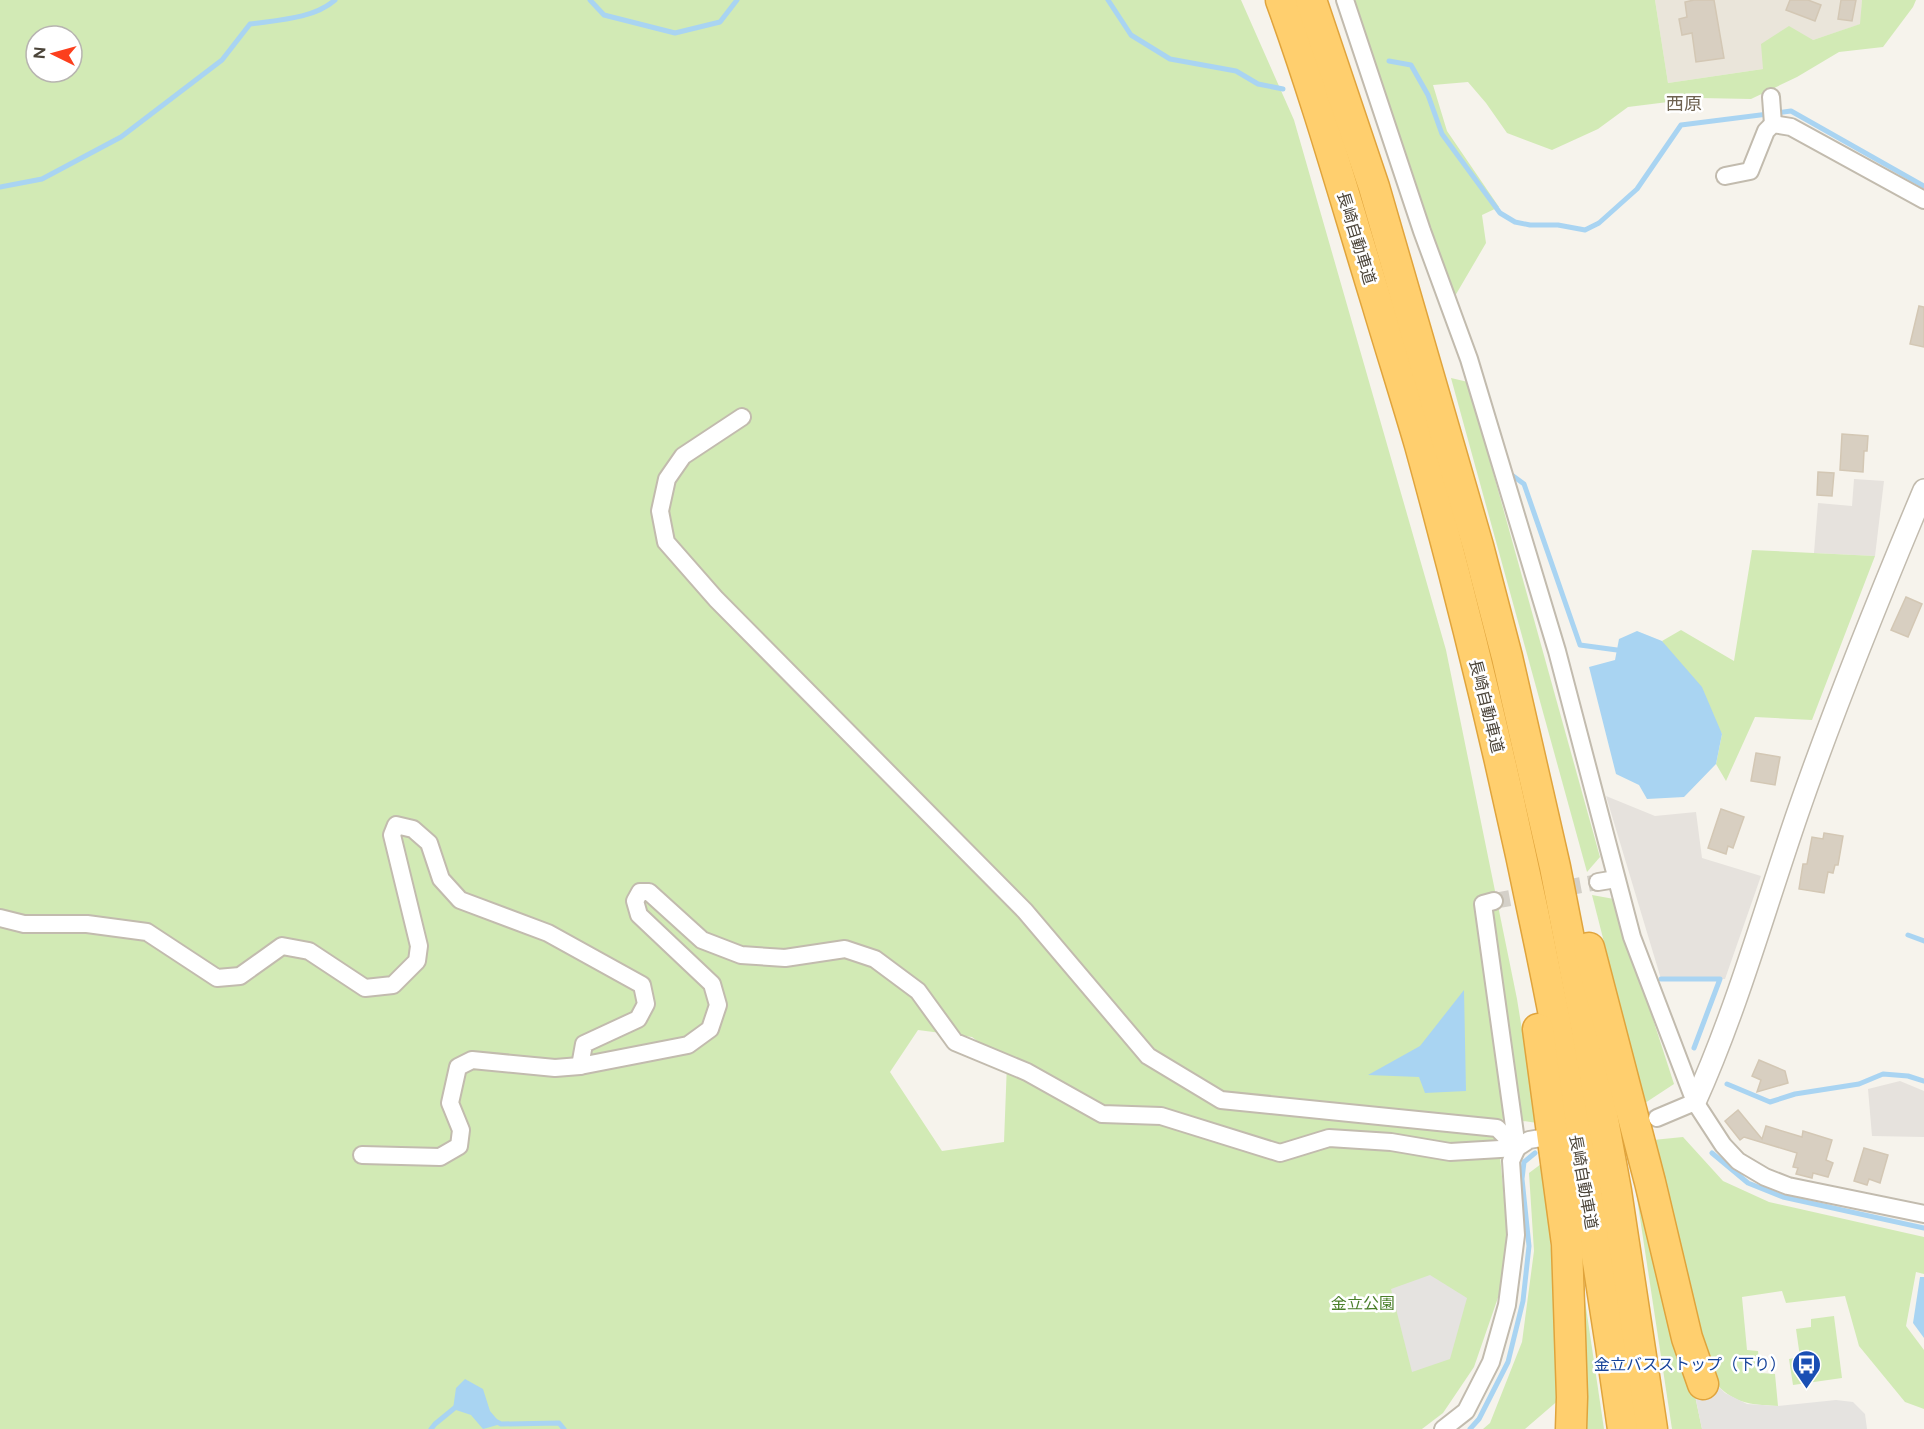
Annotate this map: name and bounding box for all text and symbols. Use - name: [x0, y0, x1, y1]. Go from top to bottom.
- north arrow: [24, 24, 84, 84]
- text: N: [30, 46, 50, 60]
- district label: 西原: [1666, 93, 1702, 115]
- street label: 長崎自動車道: [1333, 189, 1380, 287]
- street label: 長崎自動車道: [1466, 657, 1507, 755]
- street label: 長崎自動車道: [1566, 1133, 1601, 1231]
- park label: 金立公園: [1331, 1294, 1395, 1313]
- bus stop icon: 金立バスストップ（下り）: [1791, 1348, 1823, 1390]
- place label: 金立バスストップ（下り）: [1594, 1355, 1786, 1374]

